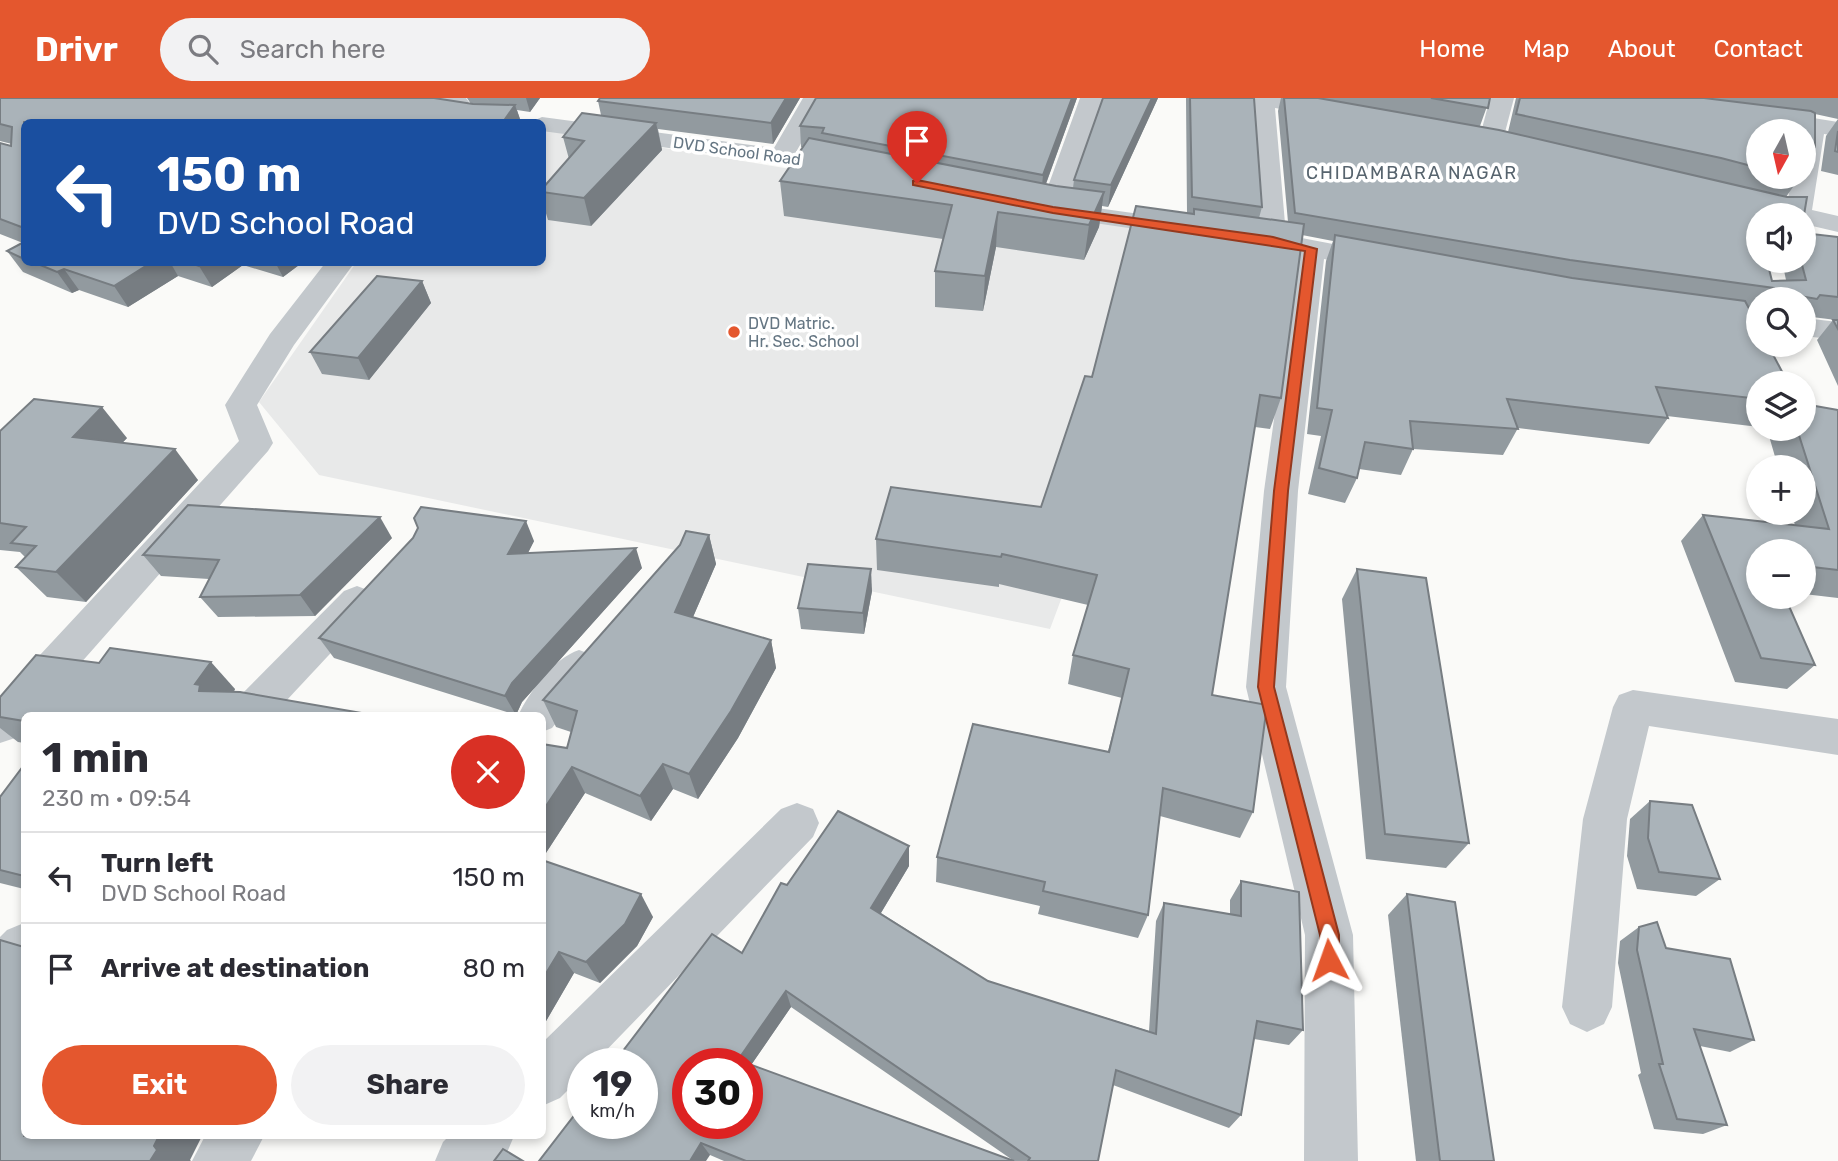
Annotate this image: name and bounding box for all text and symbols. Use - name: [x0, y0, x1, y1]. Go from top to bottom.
- search box: [160, 18, 650, 81]
- text: Drivr: [35, 30, 118, 69]
- icon: search: [184, 30, 222, 68]
- text: Search here: [240, 34, 386, 65]
- text: Home: [1419, 35, 1485, 63]
- text: Map: [1523, 35, 1570, 63]
- text: About: [1608, 35, 1676, 63]
- text: Contact: [1714, 35, 1803, 63]
- pin: [887, 111, 947, 183]
- north arrow: [1746, 119, 1816, 189]
- map controls: [1746, 119, 1816, 609]
- icon: arrive: [898, 122, 936, 160]
- street label: DVD School Road: [672, 133, 802, 169]
- text: 150 m: [157, 145, 302, 203]
- icon: left: [42, 147, 133, 238]
- district label: CHIDAMBARA NAGAR: [1306, 162, 1518, 184]
- button: sound: [1746, 203, 1816, 273]
- text: DVD School Road: [157, 204, 415, 242]
- button: search: [1746, 287, 1816, 357]
- place label: DVD Matric. Hr. Sec. School: [748, 314, 859, 351]
- marker: DVD Matric. Hr. Sec. School: [726, 324, 742, 340]
- button: layers: [1746, 371, 1816, 441]
- button: +: [1746, 455, 1816, 525]
- button: −: [1746, 539, 1816, 609]
- text: 1 min: [42, 733, 149, 783]
- button: close: [451, 735, 525, 809]
- text: 230 m · 09:54: [42, 784, 191, 812]
- text: Turn left: [101, 848, 213, 879]
- icon: left: [42, 859, 80, 897]
- text: 150 m: [452, 862, 525, 893]
- text: DVD School Road: [101, 879, 286, 907]
- position arrow: [1292, 923, 1366, 997]
- icon: arrive: [42, 950, 80, 988]
- text: Arrive at destination: [101, 953, 369, 984]
- text: 80 m: [462, 953, 525, 984]
- button: Exit: [42, 1045, 277, 1125]
- button: Share: [291, 1045, 525, 1125]
- speed limit sign: 30: [672, 1048, 763, 1139]
- text: 19: [593, 1063, 632, 1105]
- text: km/h: [590, 1100, 635, 1122]

